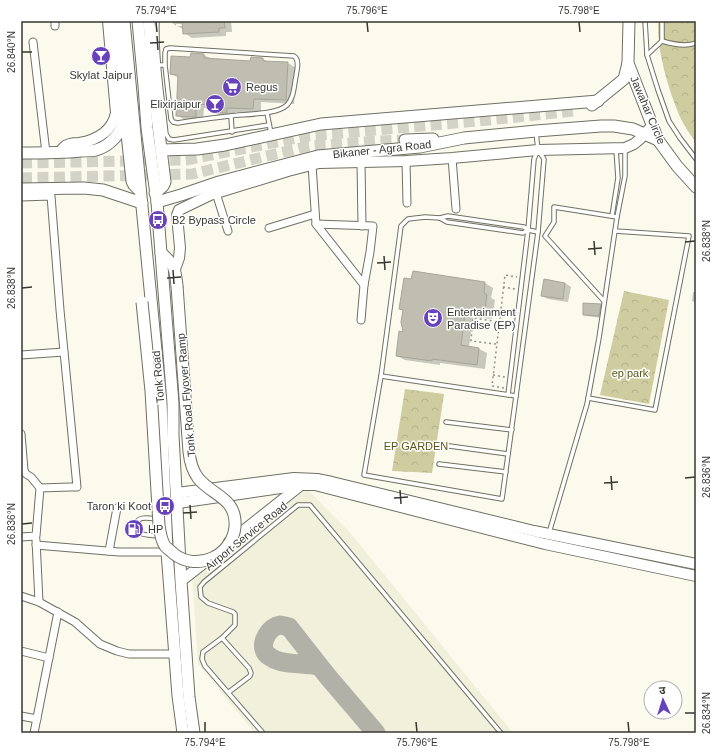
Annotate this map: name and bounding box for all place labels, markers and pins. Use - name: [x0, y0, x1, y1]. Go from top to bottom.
- bar icon: Skylat Jaipur: [90, 45, 112, 67]
- place label: Skylat Jaipur: [70, 69, 133, 81]
- supermarket icon: Regus: [221, 76, 243, 98]
- place label: Regus: [246, 81, 278, 93]
- bar icon: Elixirjaipur: [204, 93, 226, 115]
- place label: Elixirjaipur: [150, 98, 201, 110]
- bus stop icon: B2 Bypass Circle: [147, 209, 169, 231]
- place label: B2 Bypass Circle: [172, 214, 256, 226]
- place label: Entertainment Paradise (EP): [447, 306, 515, 331]
- theatre icon: Entertainment Paradise (EP): [422, 307, 444, 329]
- bus stop icon: Taron ki Koot: [154, 495, 176, 517]
- place label: Taron ki Koot: [87, 500, 151, 512]
- fuel station icon: HP: [123, 518, 145, 540]
- place label: HP: [148, 523, 163, 535]

